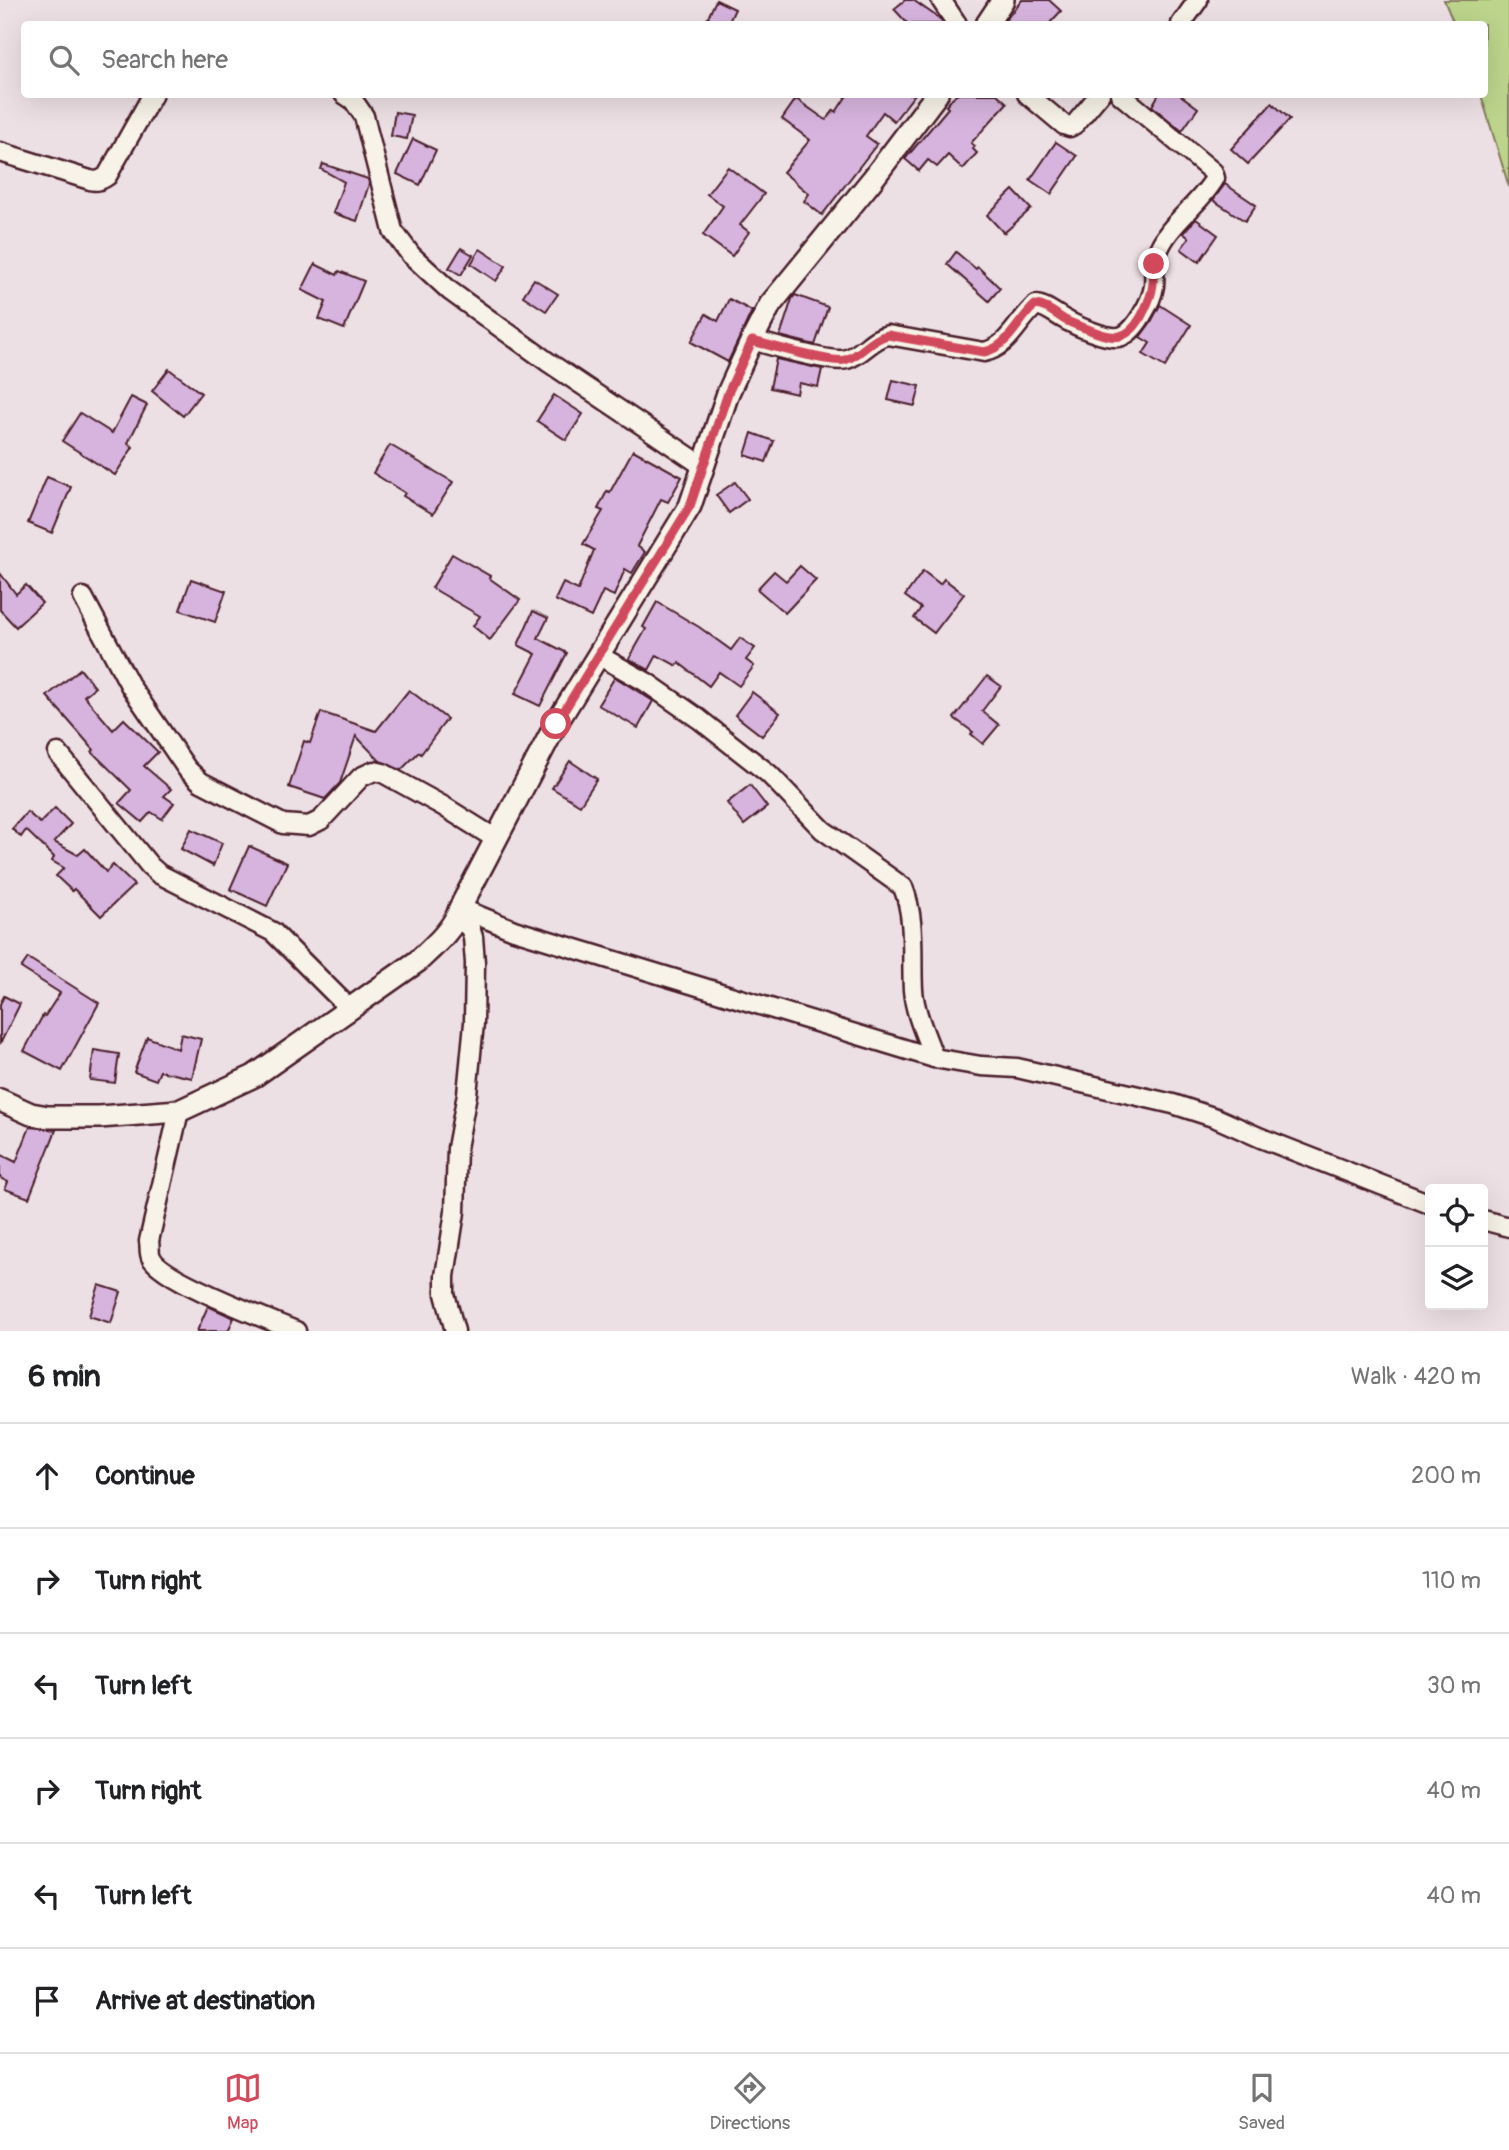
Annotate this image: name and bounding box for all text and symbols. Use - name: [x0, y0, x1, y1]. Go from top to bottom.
- search box: [21, 21, 1488, 98]
- icon: search: [45, 41, 83, 79]
- text: Search here: [101, 44, 228, 76]
- route end: [1138, 248, 1169, 279]
- route start: [540, 708, 571, 739]
- map controls: [1425, 1184, 1488, 1310]
- button: locate: [1425, 1184, 1488, 1247]
- button: layers: [1425, 1247, 1488, 1310]
- text: 6 min: [28, 1358, 101, 1395]
- text: Walk · 420 m: [1351, 1362, 1481, 1391]
- icon: ahead: [28, 1457, 66, 1495]
- text: Continue: [95, 1460, 195, 1492]
- text: 200 m: [1411, 1461, 1481, 1490]
- icon: right: [28, 1562, 66, 1600]
- text: Turn right: [95, 1565, 201, 1597]
- text: 110 m: [1422, 1566, 1481, 1595]
- icon: left: [28, 1667, 66, 1705]
- text: Turn left: [95, 1670, 191, 1702]
- text: 30 m: [1427, 1671, 1481, 1700]
- icon: right: [28, 1772, 66, 1810]
- text: Turn right: [95, 1775, 201, 1807]
- text: 40 m: [1427, 1776, 1481, 1805]
- icon: left: [28, 1877, 66, 1915]
- text: Turn left: [95, 1880, 191, 1912]
- text: 40 m: [1427, 1881, 1481, 1910]
- icon: arrive: [28, 1982, 66, 2020]
- text: Arrive at destination: [95, 1985, 315, 2017]
- tab: Map: [224, 2069, 262, 2135]
- tab: Directions: [710, 2069, 790, 2135]
- tab: Saved: [1238, 2069, 1285, 2135]

